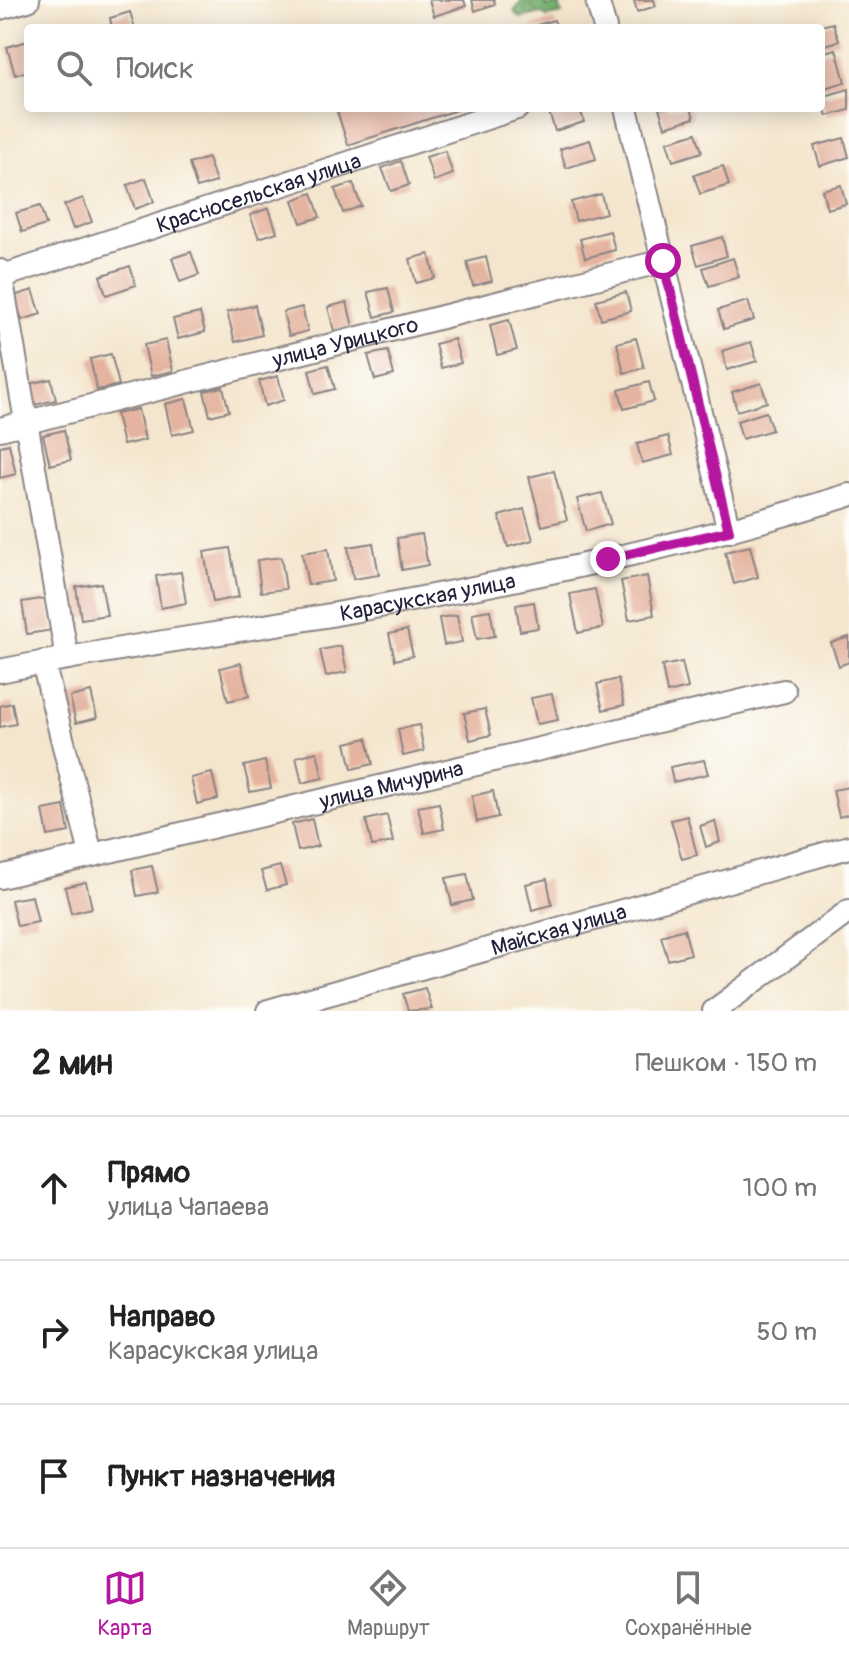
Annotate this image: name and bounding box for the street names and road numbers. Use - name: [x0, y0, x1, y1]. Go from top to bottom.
- street label: Красносельская улица: [153, 147, 365, 240]
- street label: улица Урицкого: [269, 311, 421, 375]
- street label: Карасукская улица: [338, 567, 518, 628]
- street label: улица Мичурина: [316, 755, 466, 816]
- street label: Майская улица: [488, 898, 630, 962]

